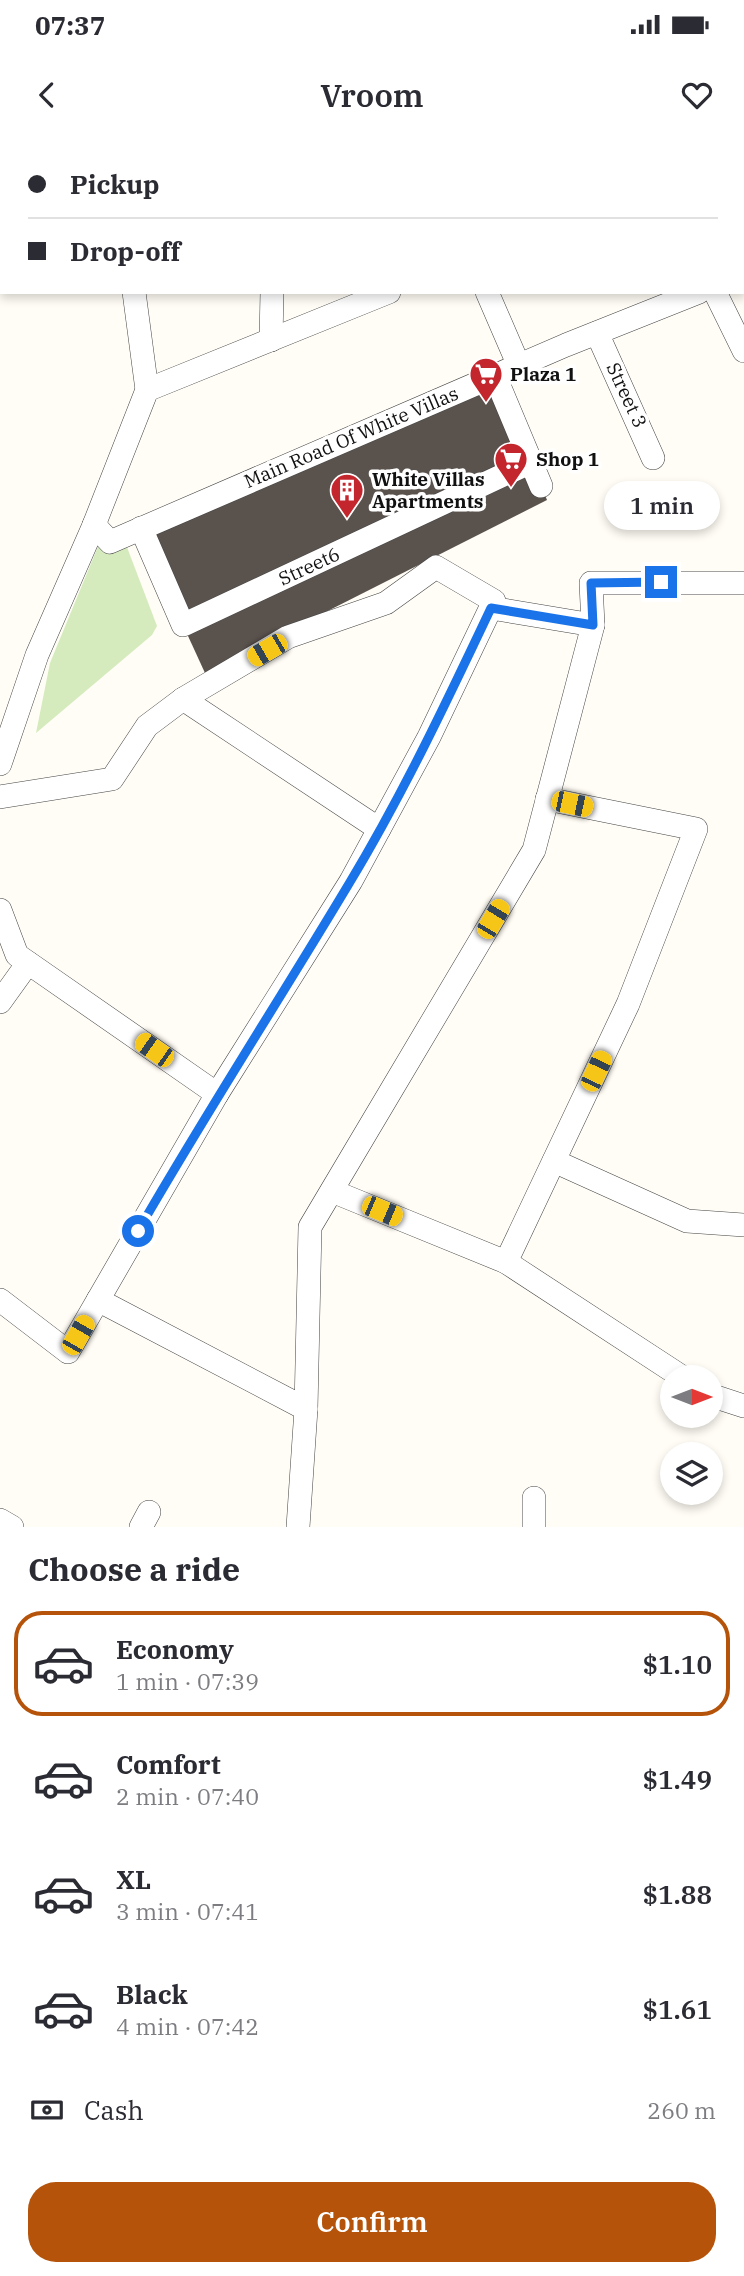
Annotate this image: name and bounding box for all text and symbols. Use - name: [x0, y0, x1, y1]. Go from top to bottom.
- text: 07:37: [35, 8, 105, 42]
- text: Vroom: [320, 74, 424, 116]
- icon: back: [28, 76, 66, 114]
- icon: heart: [678, 76, 716, 114]
- text: Pickup: [70, 167, 160, 201]
- text: Drop-off: [70, 234, 181, 268]
- supermarket icon: Plaza 1: [467, 355, 505, 404]
- street label: Street 3: [602, 359, 652, 431]
- place label: Plaza 1: [510, 362, 576, 386]
- street label: Main Road Of White Villas: [240, 381, 462, 493]
- supermarket icon: Shop 1: [492, 440, 530, 489]
- place label: Shop 1: [536, 447, 599, 471]
- place label: White Villas Apartments: [372, 467, 485, 513]
- building icon: White Villas Apartments: [328, 471, 366, 520]
- callout: 1 min: [603, 480, 719, 530]
- text: 1 min: [630, 490, 694, 520]
- street label: Street6: [275, 541, 343, 591]
- route end: [645, 566, 677, 598]
- car: [244, 630, 291, 670]
- car: [550, 789, 595, 819]
- car: [474, 896, 513, 942]
- car: [131, 1029, 178, 1071]
- car: [578, 1048, 615, 1094]
- car: [359, 1193, 406, 1229]
- route start: [122, 1215, 154, 1247]
- car: [59, 1312, 98, 1358]
- north arrow: [660, 1365, 723, 1428]
- map controls: [660, 1365, 723, 1505]
- button: layers: [660, 1442, 723, 1505]
- text: Choose a ride: [28, 1548, 240, 1590]
- icon: car: [32, 1632, 95, 1695]
- text: Economy: [116, 1632, 234, 1666]
- text: $1.10: [643, 1647, 712, 1681]
- text: 1 min · 07:39: [116, 1666, 259, 1696]
- icon: car: [32, 1747, 95, 1810]
- text: Comfort: [116, 1747, 221, 1781]
- text: $1.49: [643, 1762, 712, 1796]
- text: 2 min · 07:40: [116, 1781, 259, 1811]
- icon: car: [32, 1862, 95, 1925]
- text: XL: [116, 1862, 151, 1896]
- text: $1.88: [643, 1877, 712, 1911]
- text: 3 min · 07:41: [116, 1896, 259, 1926]
- icon: car: [32, 1977, 95, 2040]
- text: Black: [116, 1977, 188, 2011]
- text: $1.61: [643, 1992, 712, 2026]
- text: 4 min · 07:42: [116, 2011, 259, 2041]
- icon: cash: [28, 2091, 66, 2129]
- text: Cash: [84, 2093, 144, 2127]
- text: 260 m: [647, 2095, 716, 2125]
- button: Confirm: [28, 2182, 716, 2262]

